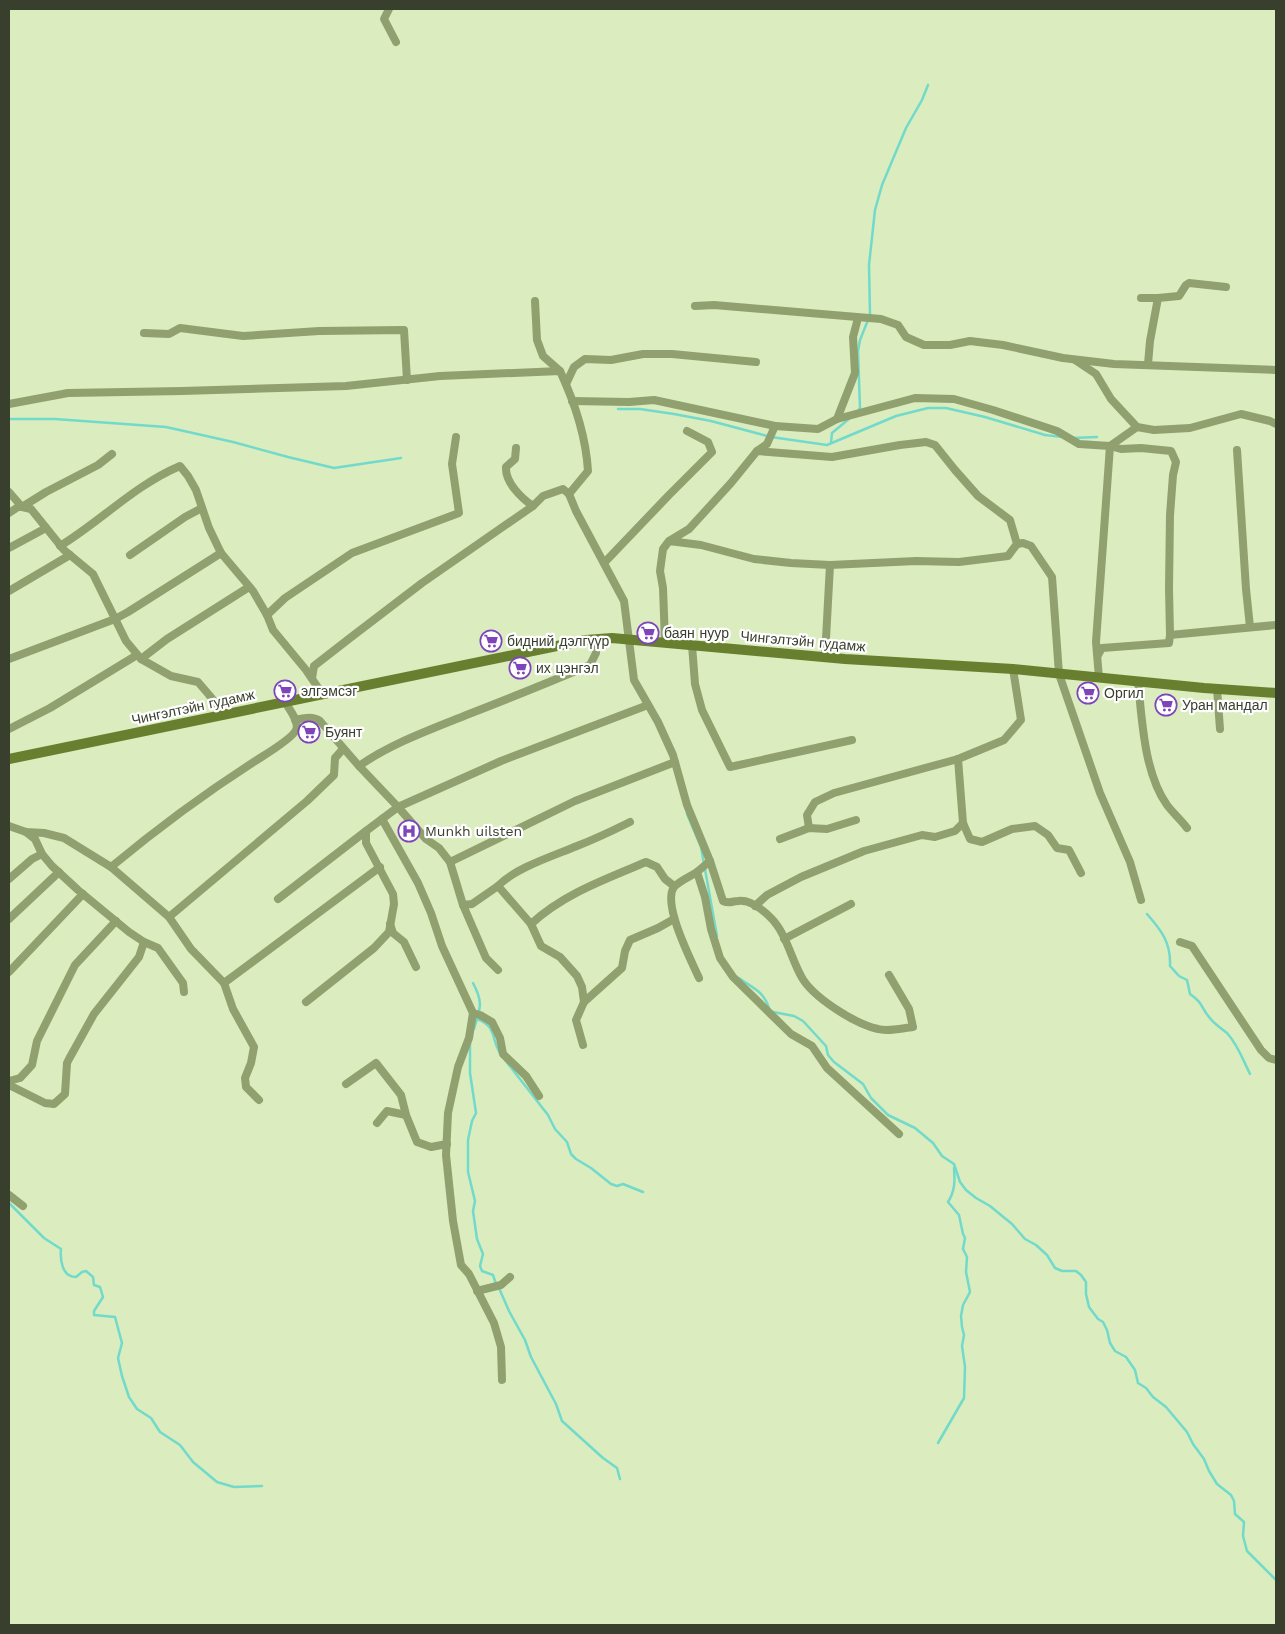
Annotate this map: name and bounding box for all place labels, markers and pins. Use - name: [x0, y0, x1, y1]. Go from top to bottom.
- supermarket icon: баян нуур: [636, 621, 660, 645]
- place label: баян нуур: [664, 625, 729, 641]
- supermarket icon: бидний дэлгүүр: [479, 629, 503, 653]
- place label: бидний дэлгүүр: [507, 633, 610, 649]
- supermarket icon: их цэнгэл: [508, 656, 532, 680]
- place label: их цэнгэл: [536, 660, 599, 676]
- supermarket icon: элгэмсэг: [273, 679, 297, 703]
- supermarket icon: Оргил: [1076, 681, 1100, 705]
- place label: элгэмсэг: [301, 683, 357, 699]
- place label: Оргил: [1104, 685, 1144, 701]
- supermarket icon: Уран мандал: [1154, 693, 1178, 717]
- place label: Уран мандал: [1182, 697, 1268, 713]
- supermarket icon: Буянт: [297, 720, 321, 744]
- place label: Буянт: [325, 724, 363, 740]
- hospital icon: Munkh uilsten: [397, 819, 421, 843]
- place label: Munkh uilsten: [425, 823, 522, 839]

